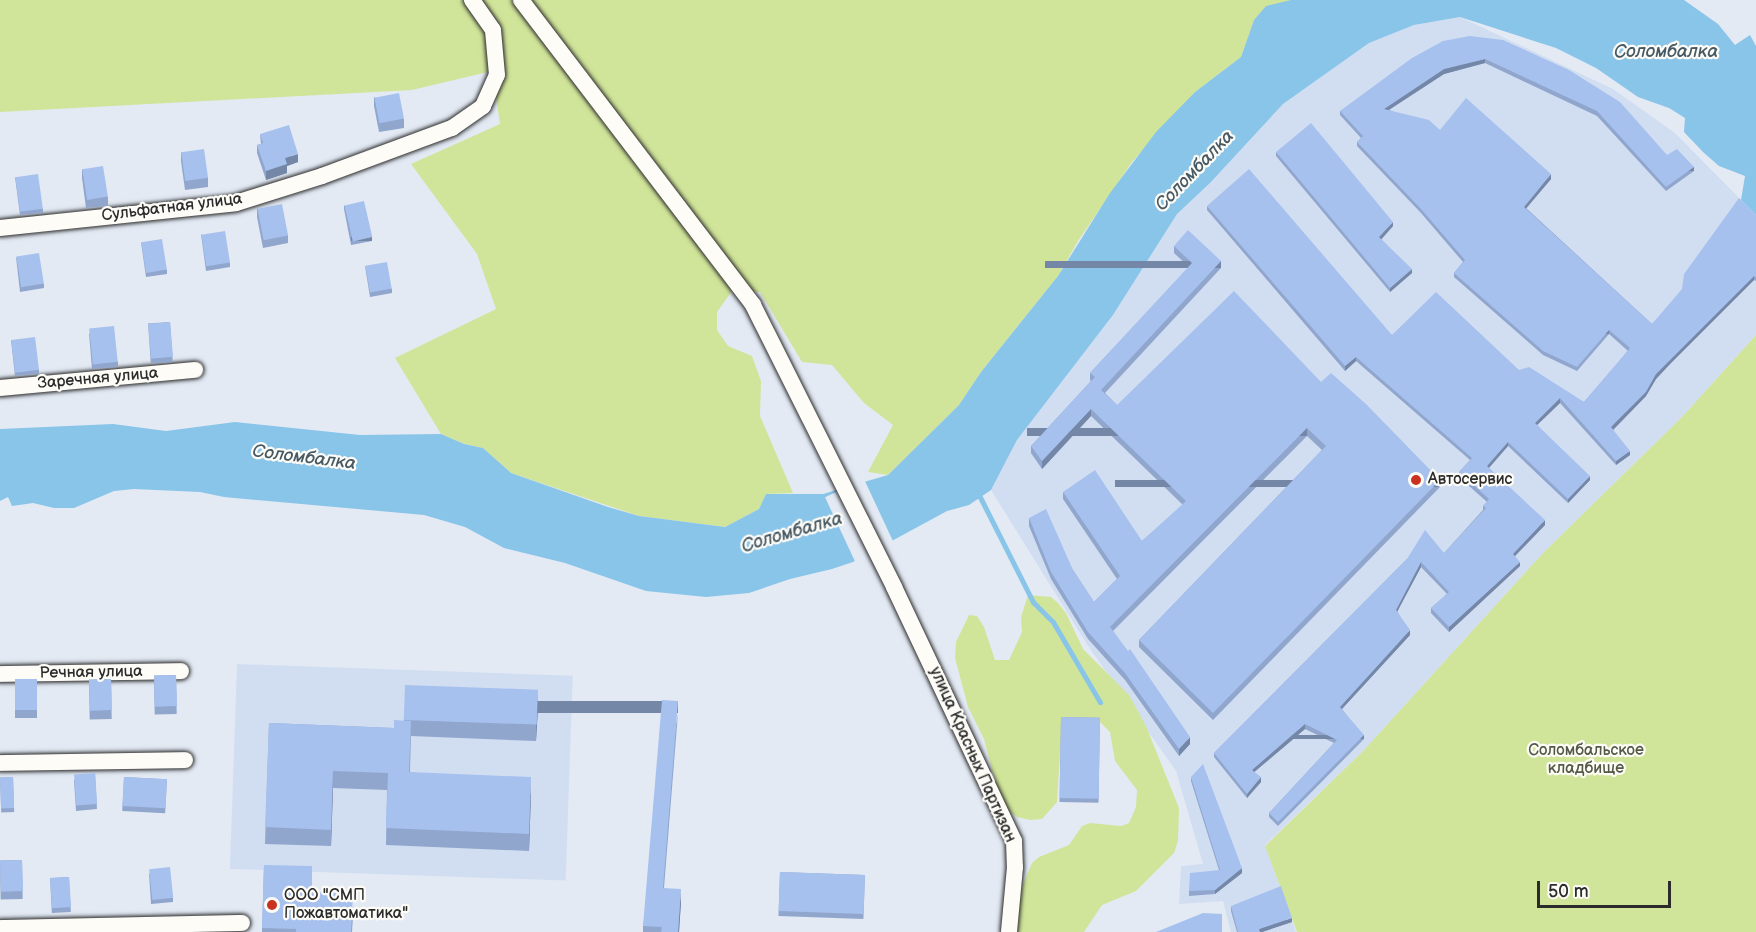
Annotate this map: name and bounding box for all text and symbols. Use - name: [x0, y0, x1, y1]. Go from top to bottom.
- water label: Соломбалка: [1614, 41, 1718, 63]
- water label: Соломбалка: [1151, 126, 1239, 216]
- street label: Сульфатная улица: [101, 190, 243, 226]
- street label: Заречная улица: [37, 364, 159, 394]
- water label: Соломбалка: [251, 441, 357, 475]
- place label: Автосервис: [1428, 470, 1512, 490]
- marker: Автосервис: [1409, 473, 1423, 487]
- water label: Соломбалка: [739, 508, 845, 558]
- street label: Речная улица: [39, 663, 143, 683]
- street label: улица Красных Партизан: [925, 664, 1019, 846]
- park label: Соломбальское кладбище: [1528, 741, 1644, 779]
- scale bar: [1540, 869, 1674, 907]
- text: 50 m: [1548, 881, 1589, 902]
- place label: ООО "СМП Пожавтоматика": [284, 886, 408, 924]
- marker: ООО "СМП Пожавтоматика": [265, 898, 279, 912]

